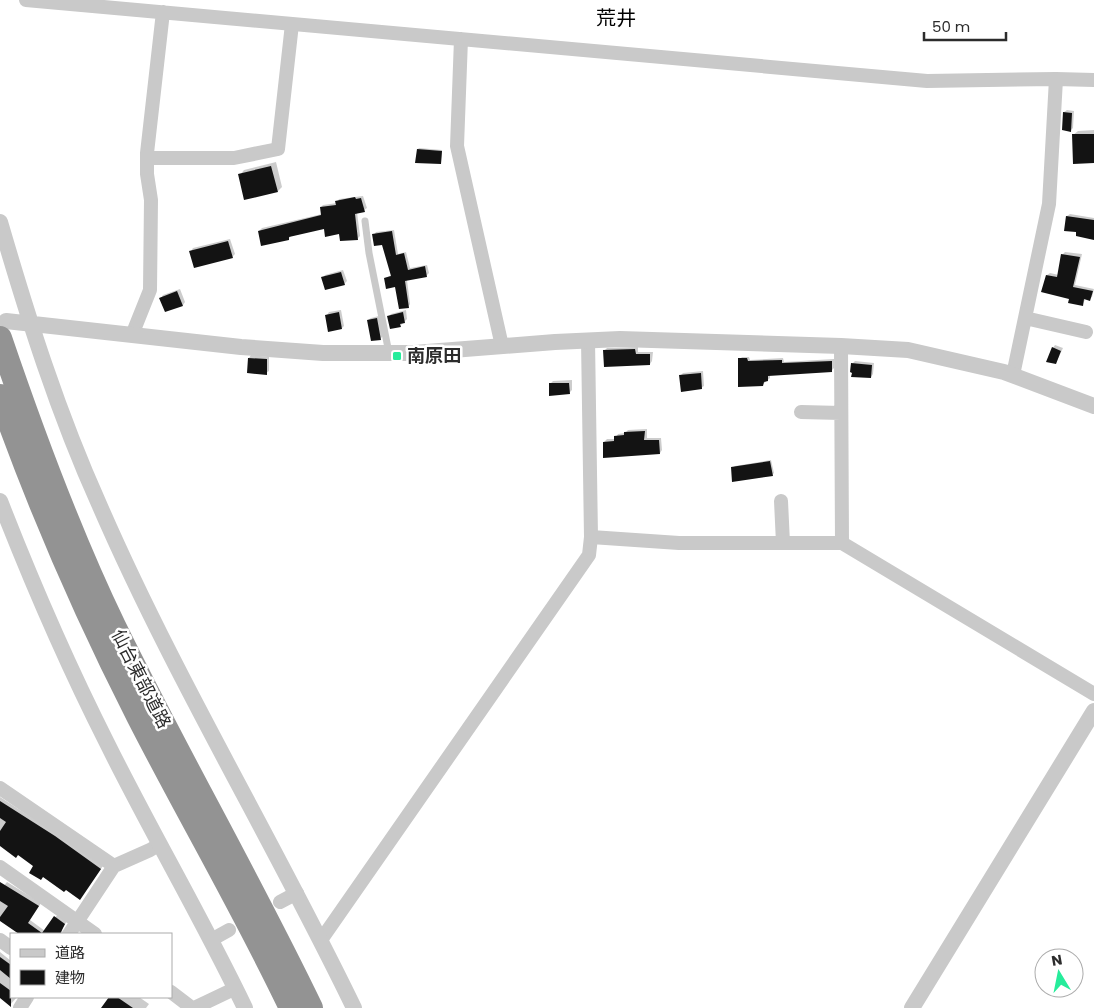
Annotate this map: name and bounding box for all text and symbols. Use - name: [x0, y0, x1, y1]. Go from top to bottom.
- district label: 荒井: [596, 4, 636, 32]
- scale bar: [924, 10, 1006, 42]
- text: 50 m: [932, 16, 970, 37]
- place label: 南原田: [407, 343, 461, 368]
- marker: 南原田: [391, 350, 403, 362]
- street label: 仙台東部道路: [106, 625, 177, 733]
- legend: [10, 933, 172, 998]
- text: 道路: [55, 942, 85, 963]
- north arrow: [1034, 948, 1084, 998]
- text: N: [1050, 949, 1064, 971]
- text: 建物: [55, 967, 85, 988]

